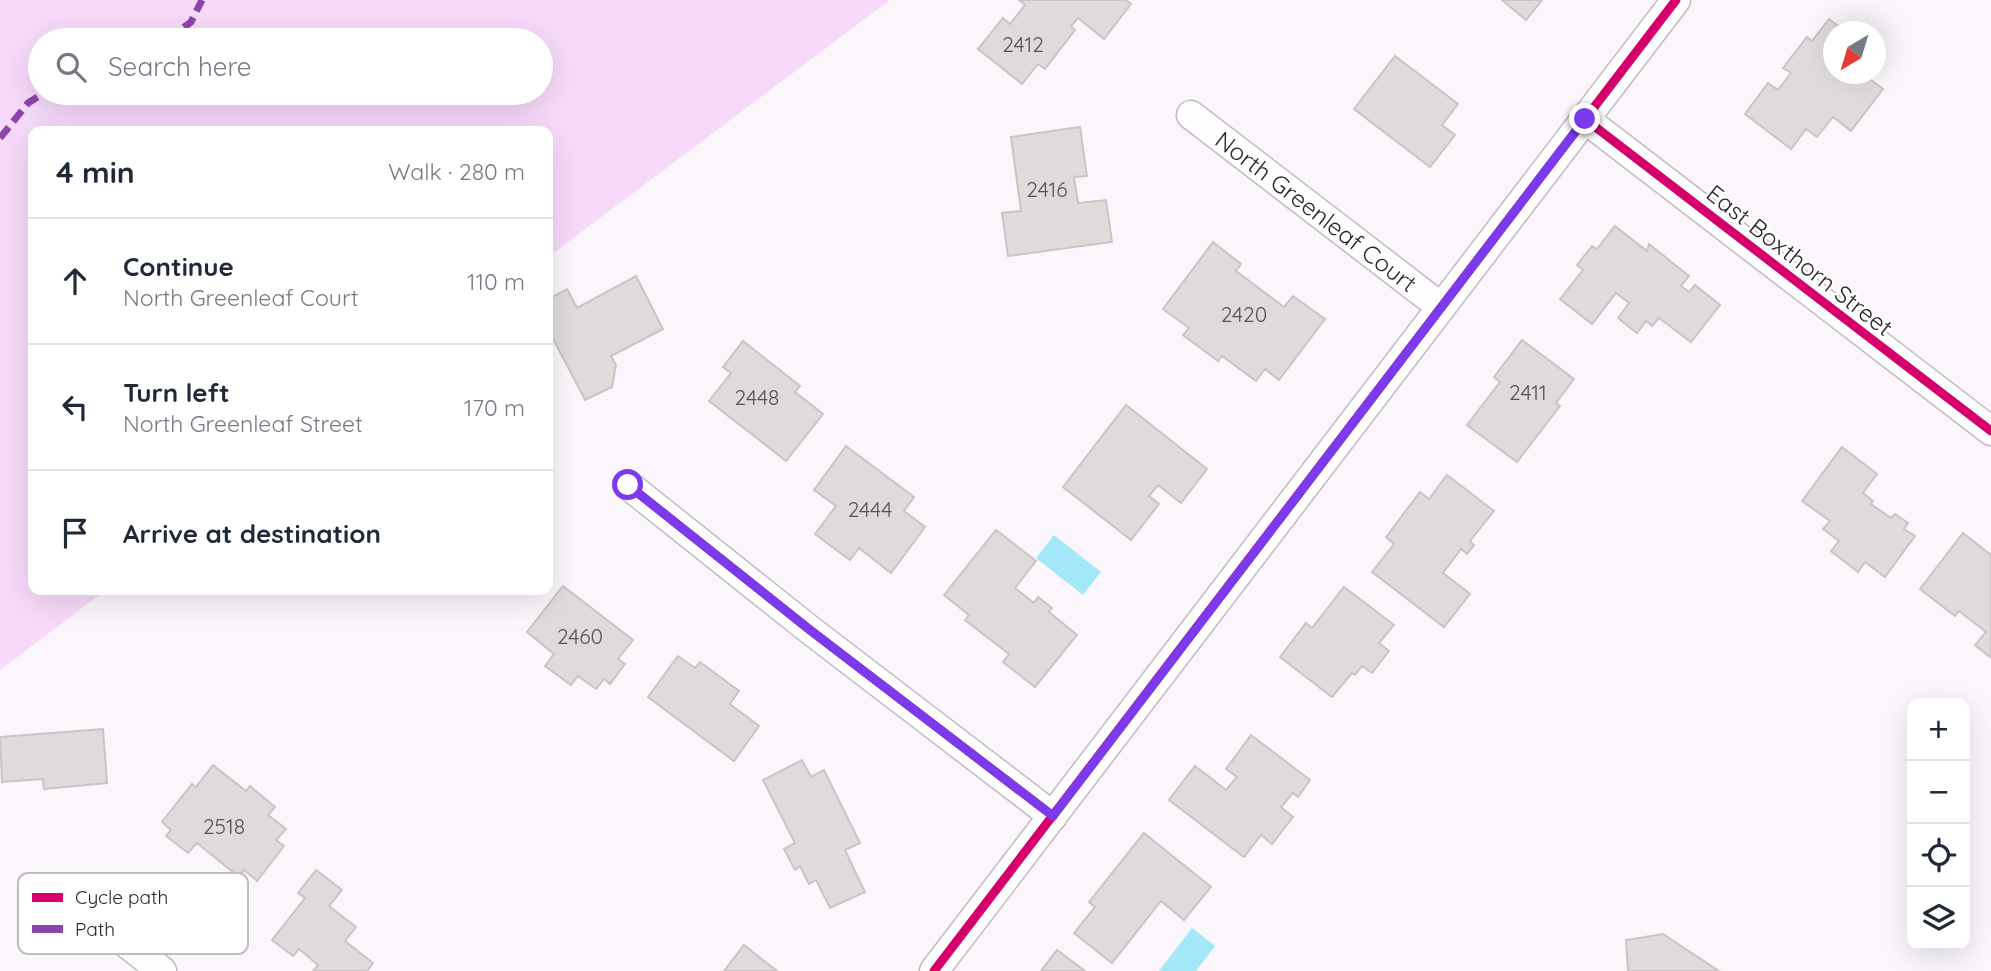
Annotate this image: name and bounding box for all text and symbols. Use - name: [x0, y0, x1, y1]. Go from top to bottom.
- north arrow: [1823, 21, 1886, 84]
- search box: [28, 28, 553, 105]
- house number: 2412: [1002, 31, 1044, 57]
- icon: search: [52, 48, 90, 86]
- text: Search here: [108, 50, 252, 83]
- route end: [1569, 103, 1600, 134]
- street label: North Greenleaf Court: [1210, 124, 1423, 298]
- text: 4 min: [56, 153, 135, 191]
- text: Walk · 280 m: [388, 157, 525, 186]
- house number: 2416: [1026, 176, 1068, 202]
- street label: East Boxthorn Street: [1701, 178, 1899, 342]
- text: Continue: [123, 250, 234, 283]
- icon: ahead: [56, 262, 94, 300]
- text: 110 m: [467, 267, 525, 296]
- text: North Greenleaf Court: [123, 283, 359, 312]
- house number: 2420: [1221, 301, 1267, 327]
- text: Turn left: [123, 376, 230, 409]
- house number: 2411: [1509, 379, 1547, 405]
- house number: 2448: [735, 384, 779, 410]
- icon: left: [56, 388, 94, 426]
- text: 170 m: [464, 393, 525, 422]
- text: North Greenleaf Street: [123, 409, 363, 438]
- route start: [612, 469, 643, 500]
- house number: 2444: [848, 496, 892, 522]
- icon: arrive: [56, 514, 94, 552]
- text: Arrive at destination: [123, 517, 381, 550]
- house number: 2460: [557, 623, 603, 649]
- map controls: [1907, 698, 1970, 950]
- button: +: [1907, 698, 1970, 761]
- button: −: [1907, 761, 1970, 824]
- house number: 2518: [203, 813, 245, 839]
- button: locate: [1907, 824, 1970, 887]
- legend: [18, 873, 248, 954]
- text: Cycle path: [75, 885, 168, 909]
- button: layers: [1907, 887, 1970, 950]
- text: Path: [75, 917, 115, 941]

